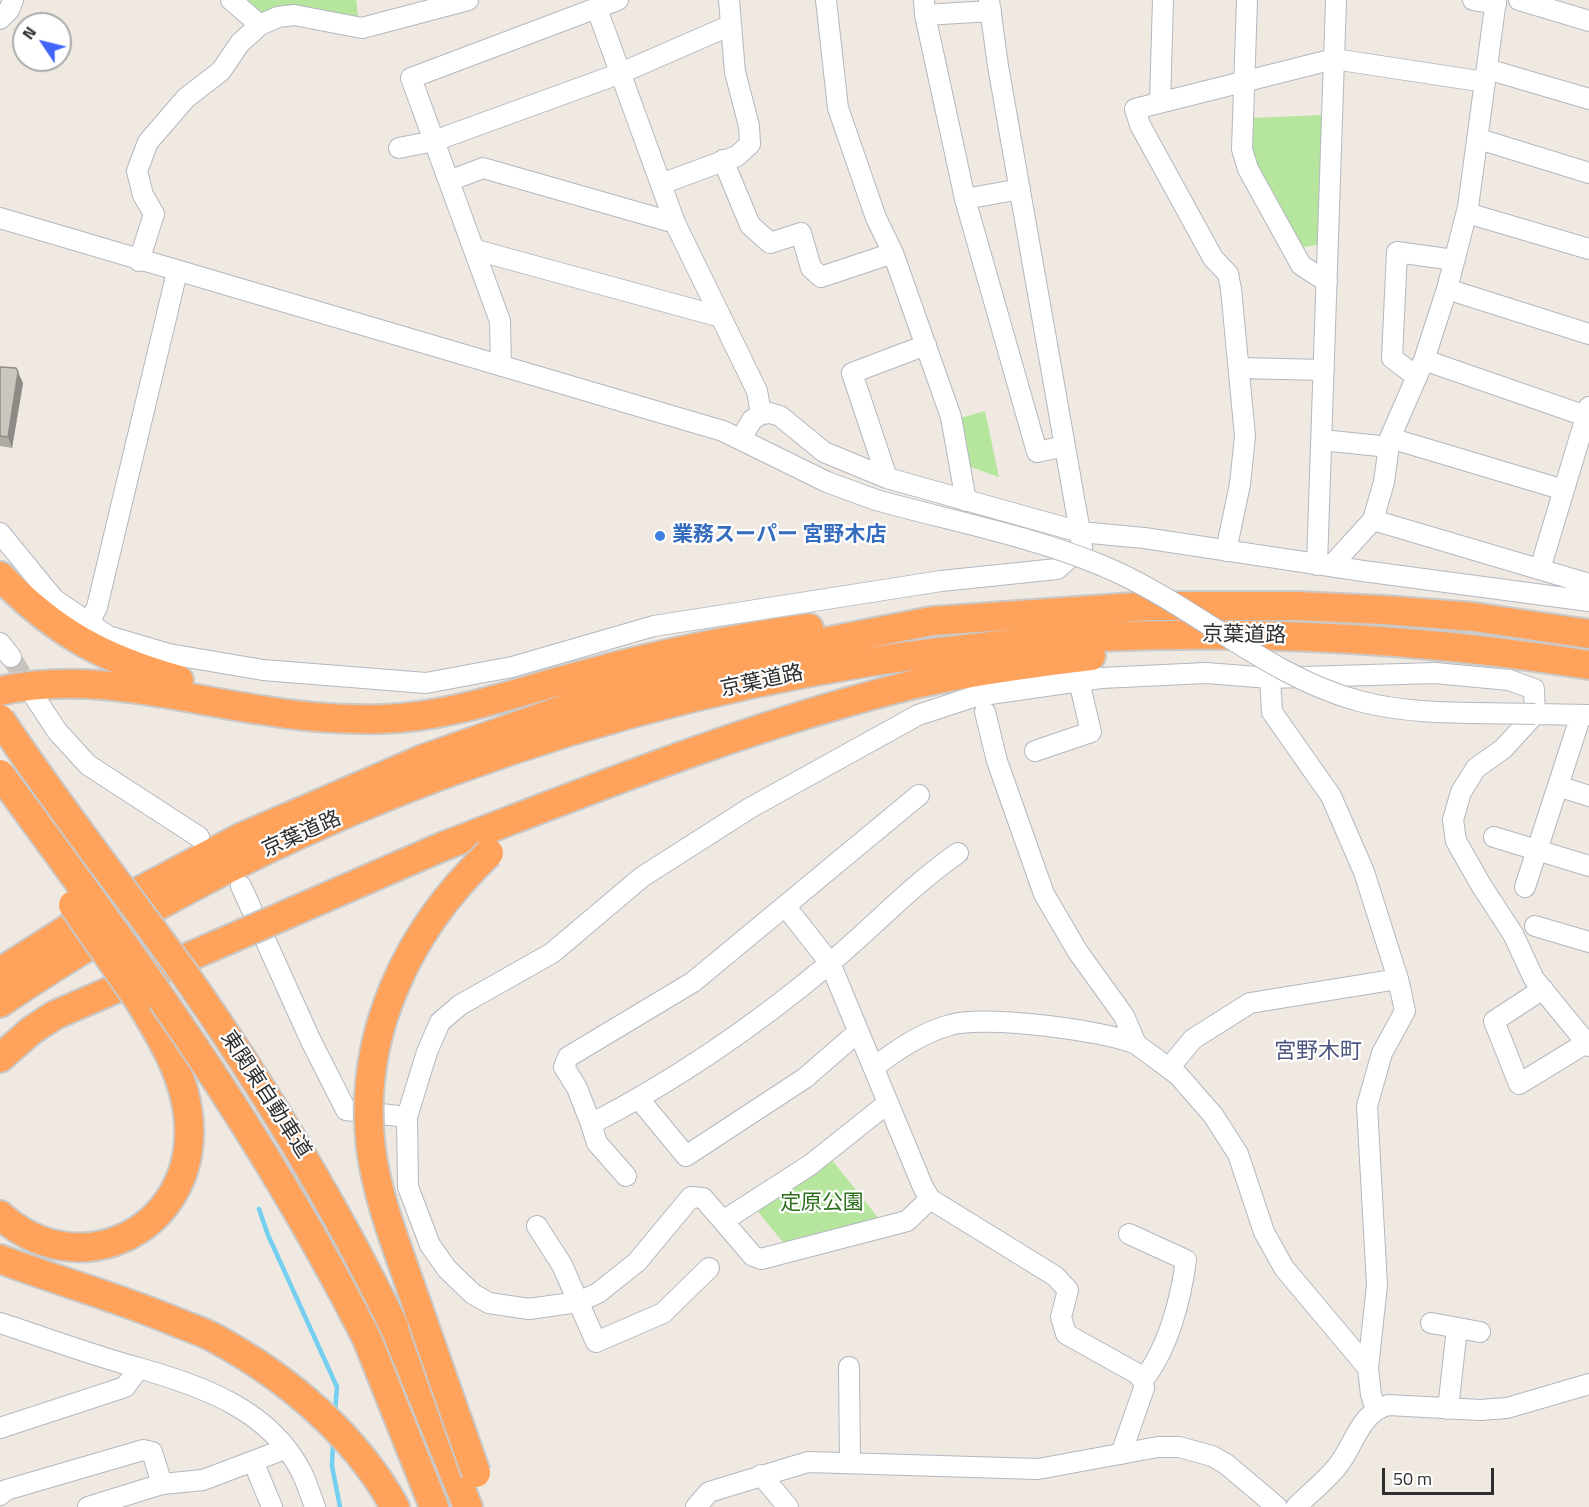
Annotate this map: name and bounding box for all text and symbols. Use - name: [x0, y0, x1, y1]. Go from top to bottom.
- north arrow: [12, 12, 72, 72]
- text: N: [16, 21, 42, 44]
- place label: 業務スーパー 宮野木店: [672, 523, 887, 549]
- marker: 業務スーパー 宮野木店: [653, 529, 667, 543]
- street label: 京葉道路: [1202, 623, 1286, 649]
- street label: 京葉道路: [718, 661, 806, 703]
- street label: 京葉道路: [259, 806, 345, 864]
- street label: 東関東自動車道: [214, 1026, 316, 1164]
- district label: 宮野木町: [1274, 1040, 1362, 1066]
- park label: 定原公園: [780, 1191, 864, 1217]
- scale bar: [1385, 1456, 1498, 1494]
- text: 50 m: [1393, 1465, 1432, 1492]

